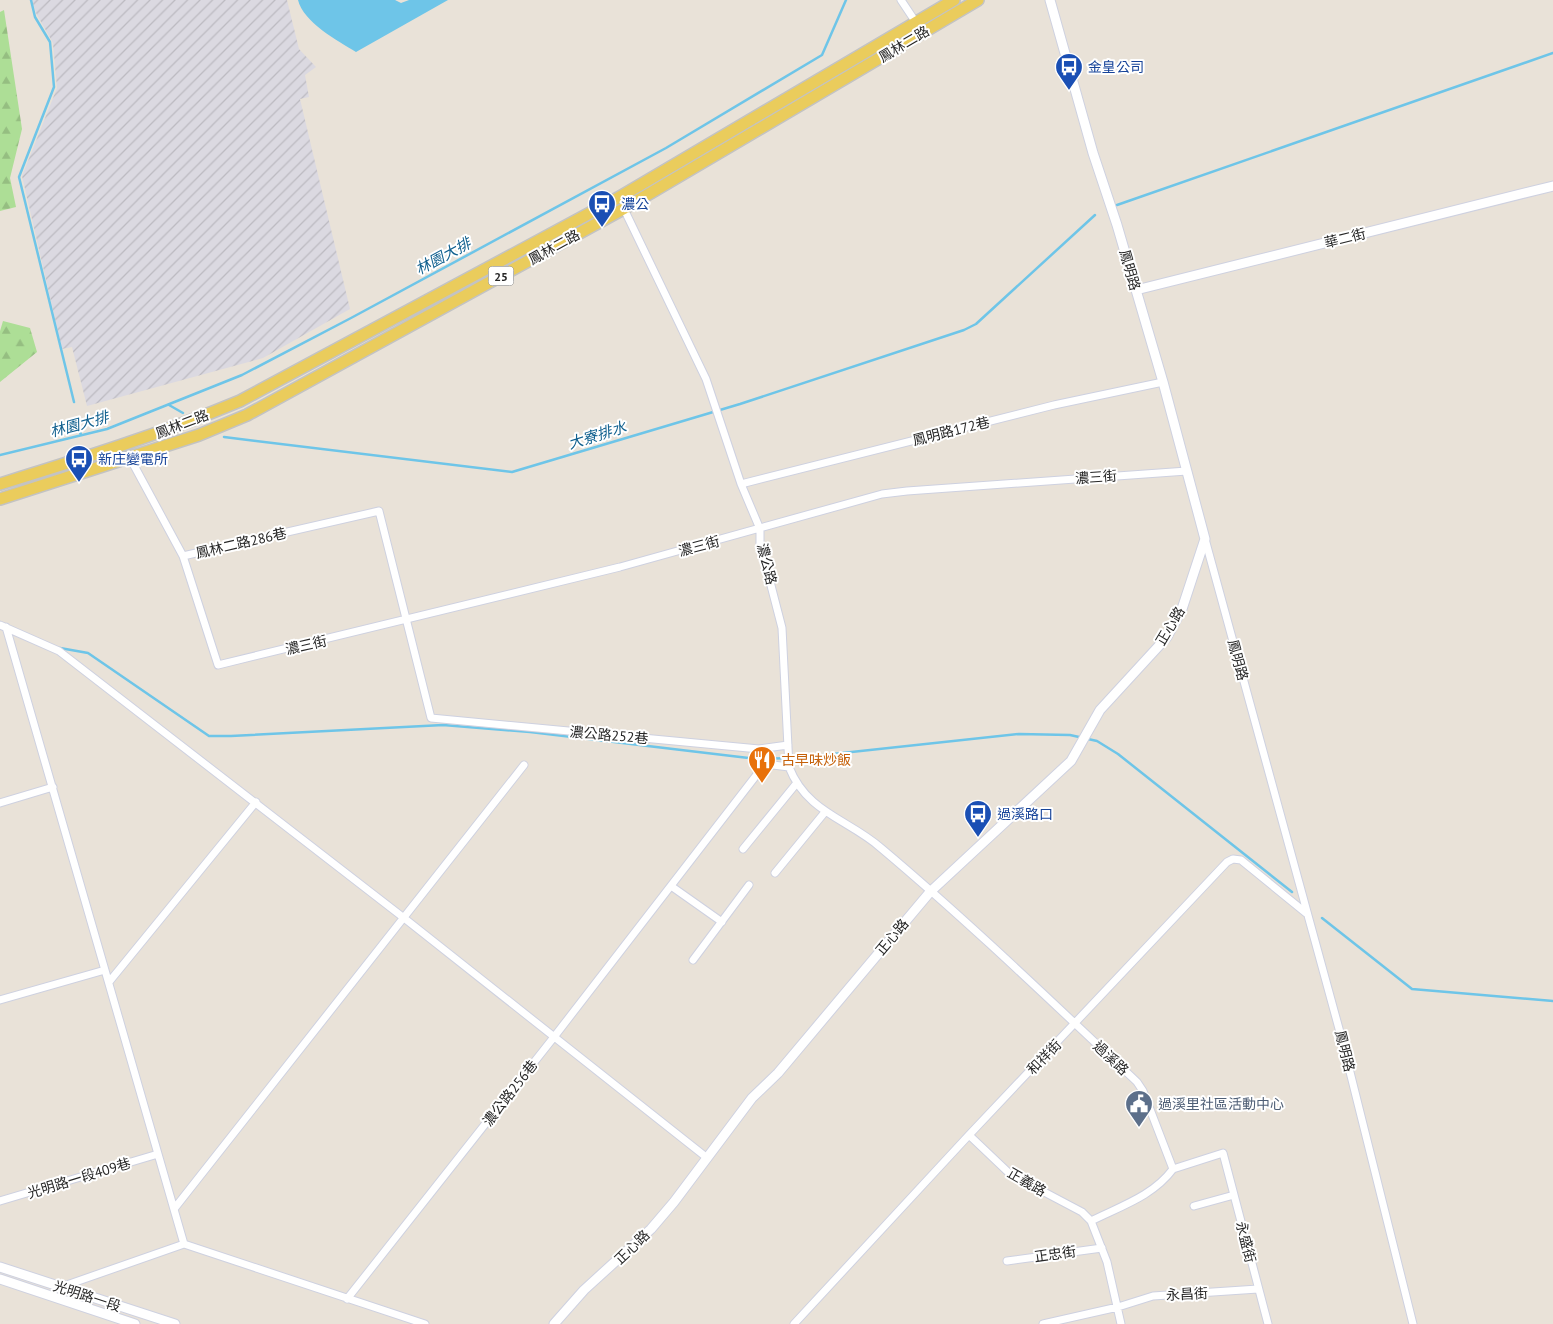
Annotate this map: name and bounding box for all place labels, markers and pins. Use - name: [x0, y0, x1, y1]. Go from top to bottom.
- bus stop icon: 金皇公司: [1054, 52, 1084, 91]
- place label: 金皇公司: [1088, 58, 1144, 76]
- bus stop icon: 濃公: [587, 189, 617, 228]
- place label: 濃公: [621, 195, 649, 213]
- bus stop icon: 新庄變電所: [64, 444, 94, 483]
- place label: 新庄變電所: [98, 450, 168, 468]
- restaurant icon: 古早味炒飯: [747, 745, 777, 784]
- place label: 古早味炒飯: [781, 751, 851, 769]
- bus stop icon: 過溪路口: [963, 799, 993, 838]
- place label: 過溪路口: [997, 805, 1053, 823]
- public building icon: 過溪里社區活動中心: [1124, 1089, 1154, 1128]
- place label: 過溪里社區活動中心: [1158, 1095, 1284, 1113]

